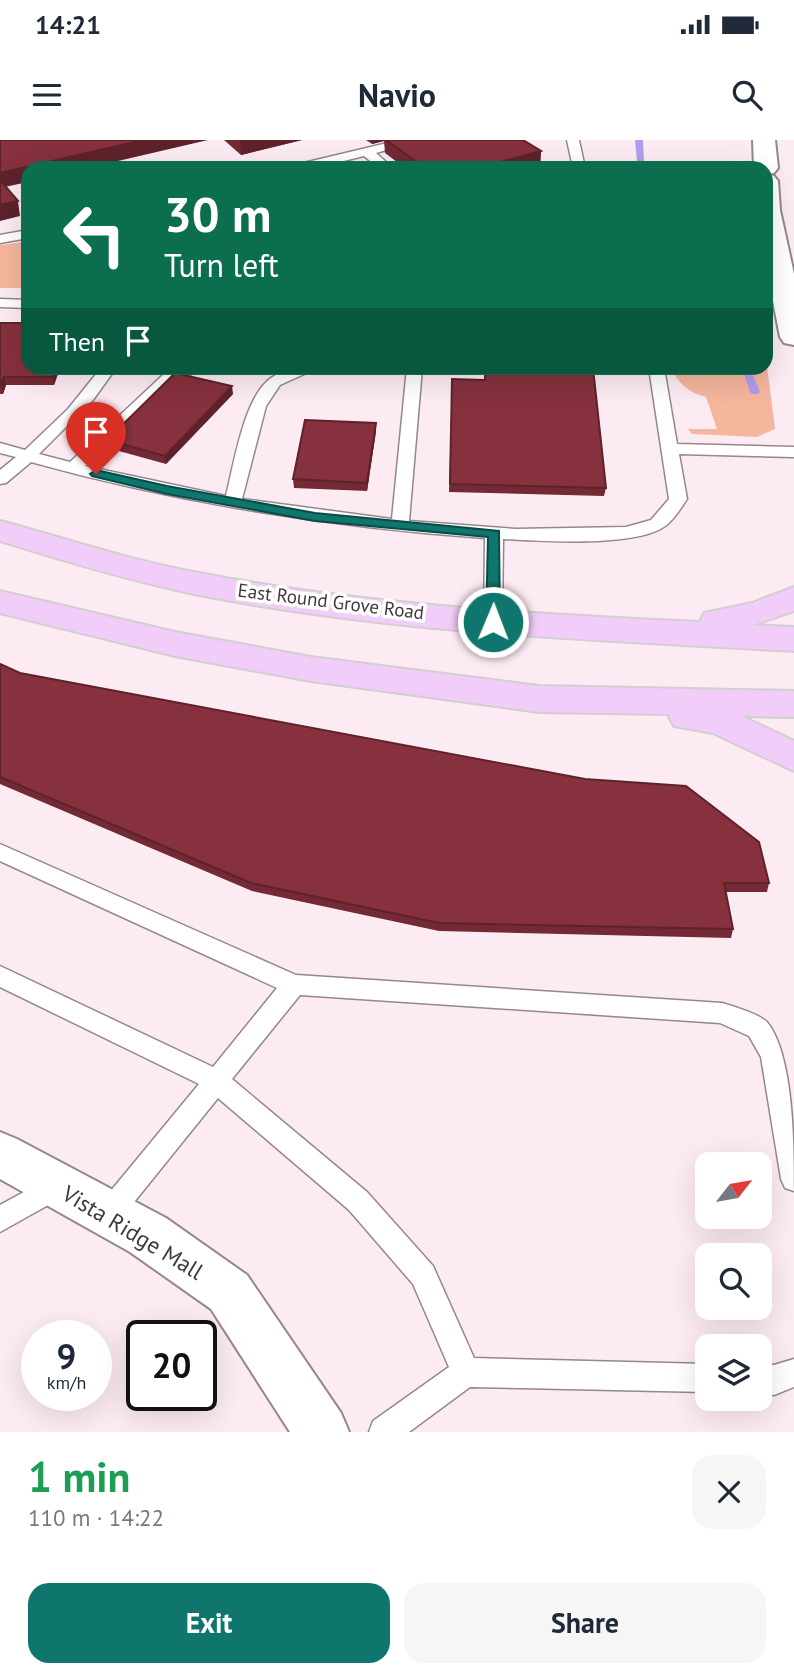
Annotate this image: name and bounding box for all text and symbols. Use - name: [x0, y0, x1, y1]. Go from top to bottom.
- text: 14:21: [35, 8, 101, 41]
- text: Navio: [358, 74, 436, 116]
- icon: menu: [28, 76, 66, 114]
- icon: search: [728, 76, 766, 114]
- text: 30 m: [164, 182, 271, 246]
- icon: left: [49, 189, 140, 280]
- text: Turn left: [164, 244, 279, 286]
- icon: arrive: [119, 322, 157, 360]
- text: Then: [49, 325, 105, 358]
- pin: [66, 402, 126, 474]
- icon: arrive: [77, 413, 115, 451]
- street label: East Round Grove Road: [236, 578, 426, 624]
- position arrow: [456, 585, 530, 659]
- north arrow: [695, 1152, 772, 1228]
- map controls: [695, 1152, 772, 1411]
- street label: Vista Ridge Mall: [56, 1178, 209, 1286]
- button: search: [695, 1243, 772, 1320]
- speed limit sign: 20: [126, 1320, 217, 1411]
- text: 9: [57, 1333, 76, 1379]
- button: layers: [695, 1334, 772, 1411]
- text: km/h: [47, 1371, 86, 1394]
- text: 1 min: [28, 1449, 130, 1504]
- button: close: [692, 1455, 766, 1529]
- text: 110 m · 14:22: [28, 1503, 164, 1532]
- button: Exit: [28, 1583, 390, 1663]
- button: Share: [404, 1583, 766, 1663]

